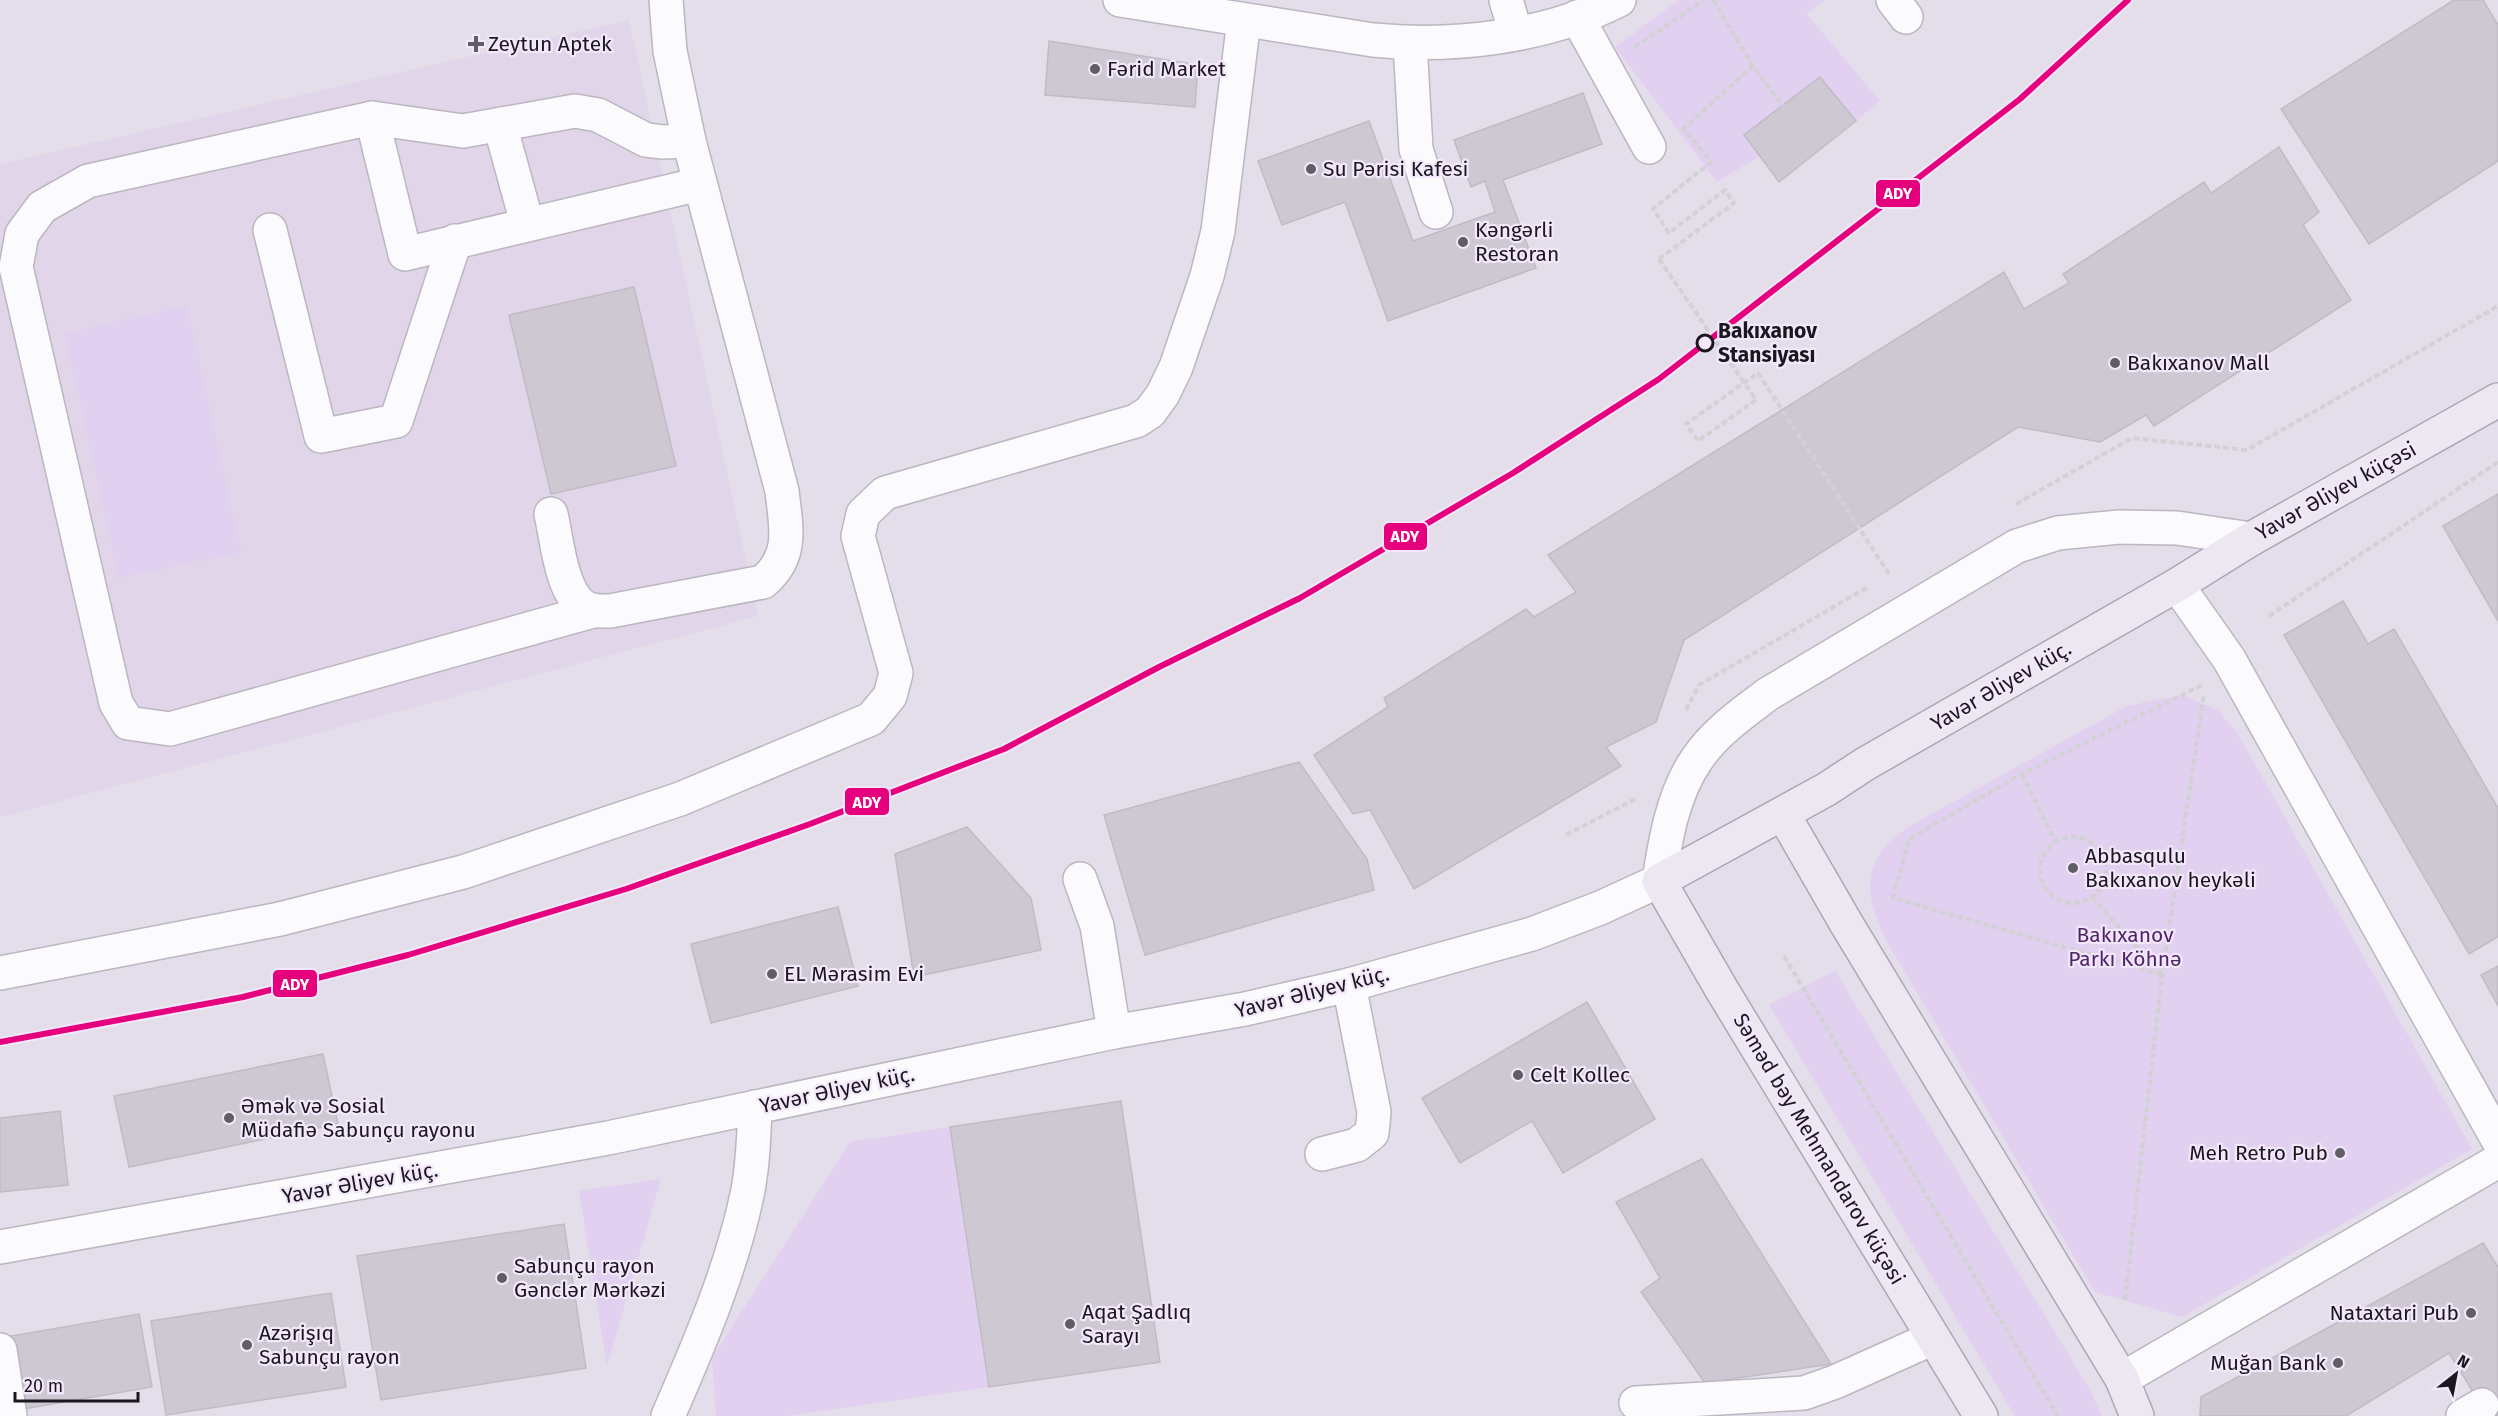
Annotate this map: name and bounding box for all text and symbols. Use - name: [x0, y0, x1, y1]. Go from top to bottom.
- place label: Zeytun Aptek: [488, 31, 612, 57]
- marker: Zeytun Aptek: [469, 37, 483, 51]
- place label: Fərid Market: [1107, 56, 1226, 82]
- marker: Fərid Market: [1088, 62, 1102, 76]
- place label: Su Pərisi Kafesi: [1323, 156, 1468, 182]
- marker: Su Pərisi Kafesi: [1304, 162, 1318, 176]
- line badge: ADY: [1875, 179, 1921, 208]
- text: ADY: [1883, 184, 1913, 203]
- place label: Kəngərli Restoran: [1475, 217, 1559, 267]
- marker: Kəngərli Restoran: [1456, 235, 1470, 249]
- place label: Bakıxanov Stansiyası: [1718, 318, 1817, 368]
- marker: Bakıxanov Stansiyası: [1696, 334, 1714, 352]
- place label: Bakıxanov Mall: [2127, 350, 2269, 376]
- marker: Bakıxanov Mall: [2108, 356, 2122, 370]
- street label: Yavər Əliyev küçəsi: [2251, 436, 2421, 546]
- line badge: ADY: [1383, 522, 1428, 551]
- text: ADY: [1390, 527, 1420, 546]
- street label: Yavər Əliyev küç.: [1926, 635, 2076, 737]
- line badge: ADY: [844, 787, 890, 816]
- text: ADY: [852, 793, 882, 812]
- place label: Abbasqulu Bakıxanov heykəli: [2085, 843, 2256, 893]
- marker: Abbasqulu Bakıxanov heykəli: [2066, 861, 2080, 875]
- park label: Bakıxanov Parkı Köhnə: [2068, 922, 2182, 972]
- street label: Yavər Əliyev küç.: [1232, 960, 1392, 1024]
- place label: EL Mərasim Evi: [784, 961, 924, 987]
- marker: EL Mərasim Evi: [765, 967, 779, 981]
- line badge: ADY: [272, 969, 318, 998]
- text: ADY: [280, 975, 310, 994]
- street label: Səməd bəy Mehmandarov küçəsi: [1728, 1009, 1910, 1289]
- street label: Yavər Əliyev küç.: [757, 1061, 917, 1119]
- place label: Celt Kollec: [1530, 1062, 1630, 1088]
- marker: Celt Kollec: [1511, 1068, 1525, 1082]
- place label: Əmək və Sosial Müdafiə Sabunçu rayonu: [241, 1093, 476, 1143]
- marker: Əmək və Sosial Müdafiə Sabunçu rayonu: [222, 1111, 236, 1125]
- place label: Meh Retro Pub: [2189, 1140, 2328, 1166]
- marker: Meh Retro Pub: [2333, 1146, 2347, 1160]
- street label: Yavər Əliyev küç.: [280, 1156, 440, 1210]
- place label: Sabunçu rayon Gənclər Mərkəzi: [514, 1253, 666, 1303]
- marker: Sabunçu rayon Gənclər Mərkəzi: [495, 1271, 509, 1285]
- place label: Aqat Şadlıq Sarayı: [1082, 1299, 1191, 1349]
- place label: Nataxtari Pub: [2329, 1300, 2459, 1326]
- marker: Nataxtari Pub: [2464, 1306, 2478, 1320]
- marker: Aqat Şadlıq Sarayı: [1063, 1317, 1077, 1331]
- place label: Azərişıq Sabunçu rayon: [259, 1320, 400, 1370]
- marker: Azərişıq Sabunçu rayon: [240, 1338, 254, 1352]
- north arrow: [2426, 1344, 2486, 1404]
- place label: Muğan Bank: [2210, 1350, 2326, 1376]
- text: N: [2454, 1351, 2473, 1372]
- marker: Muğan Bank: [2331, 1356, 2345, 1370]
- scale bar: [15, 1365, 138, 1403]
- text: 20 m: [24, 1375, 63, 1397]

